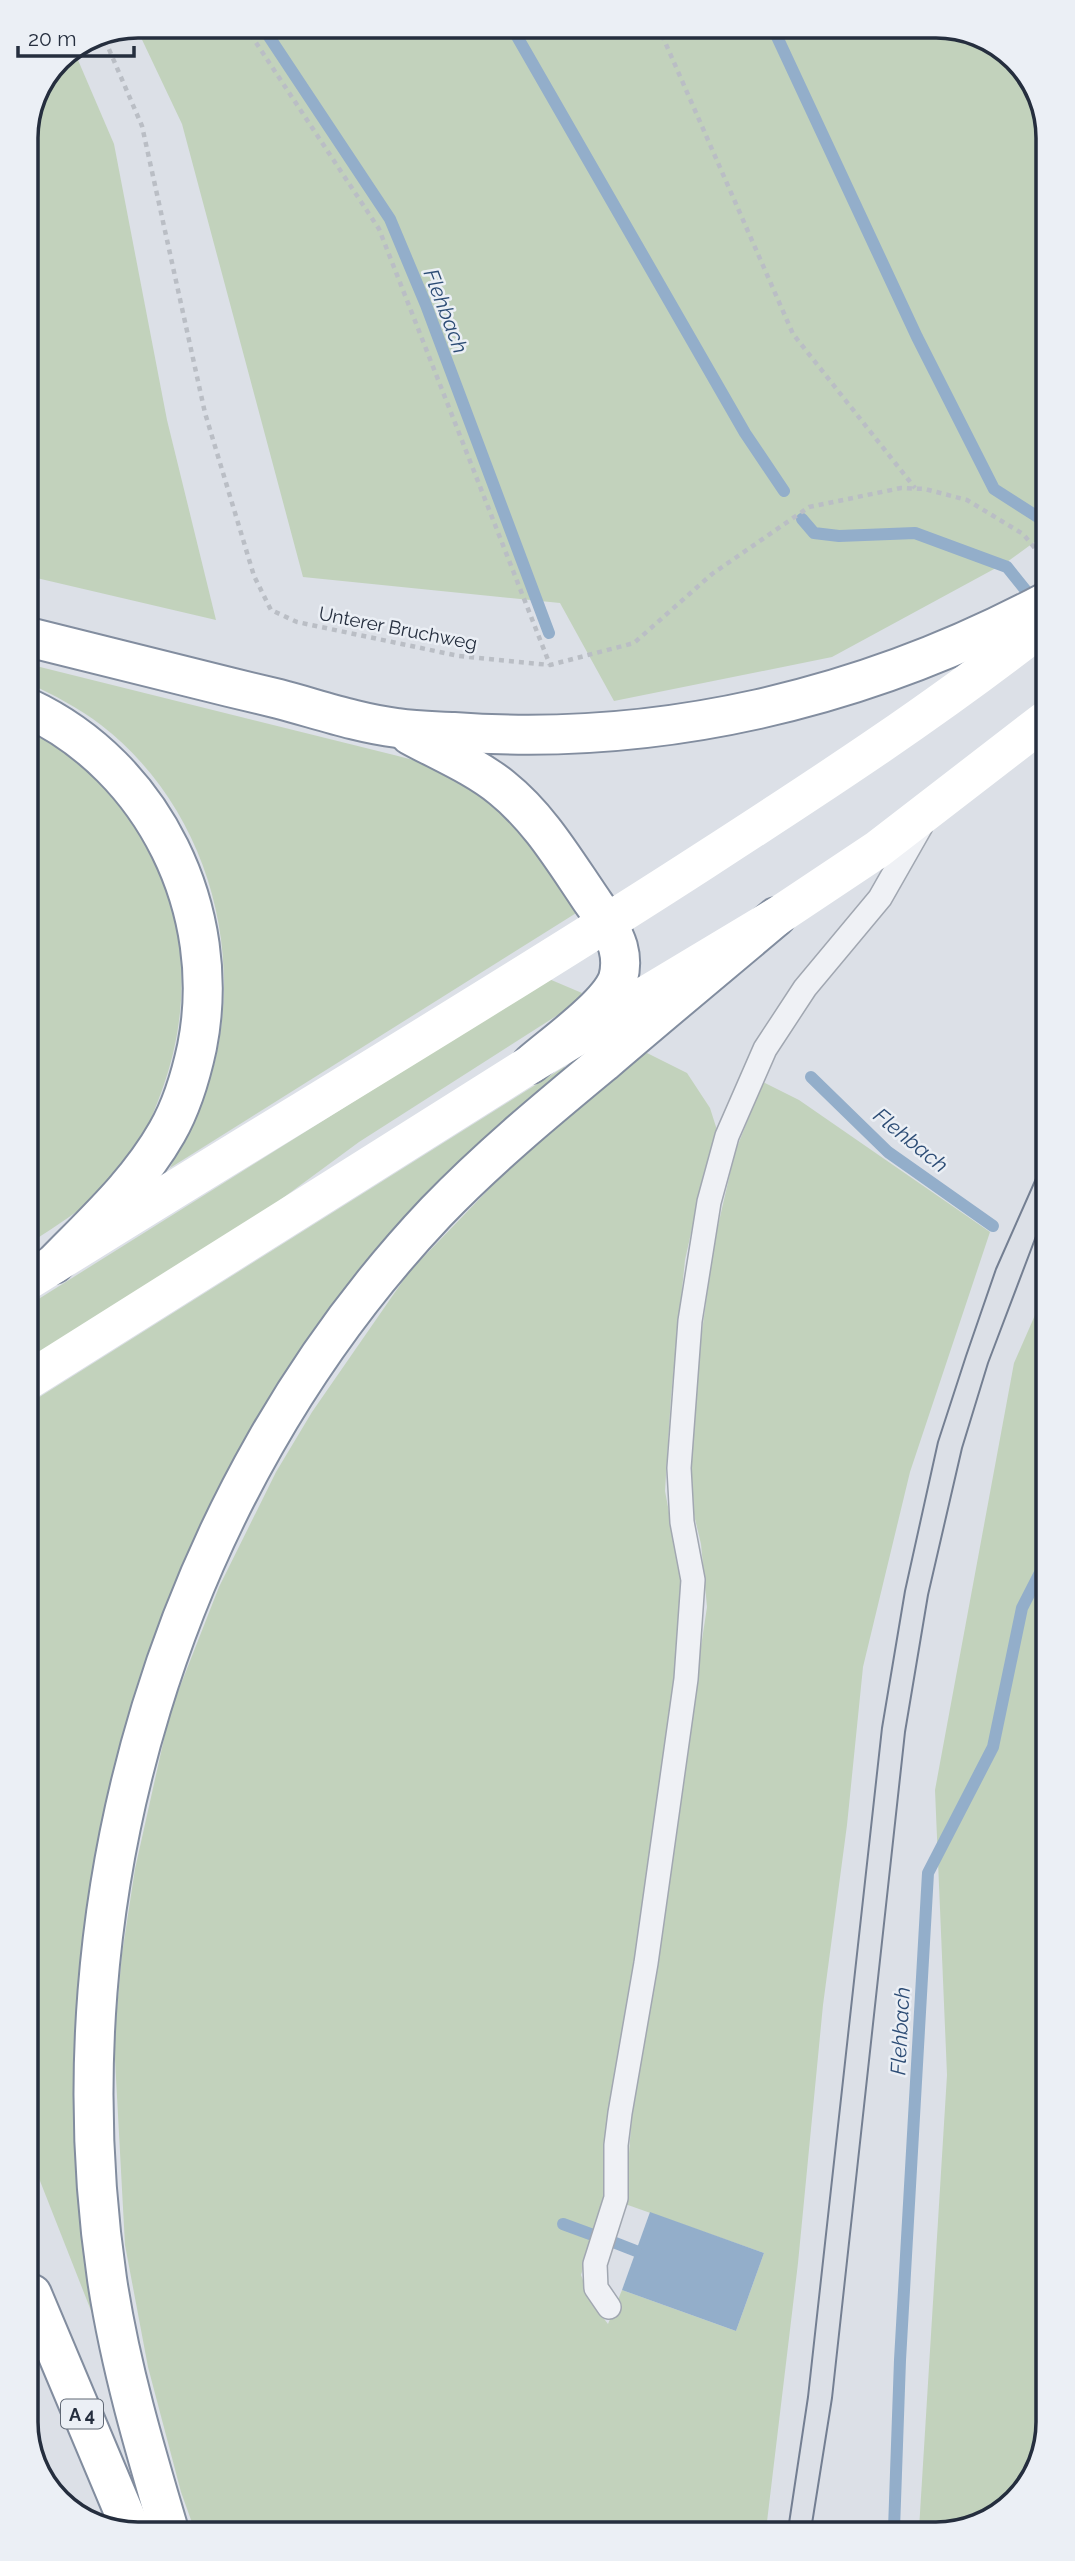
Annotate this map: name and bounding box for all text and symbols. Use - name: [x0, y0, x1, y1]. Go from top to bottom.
- scale bar: [18, 14, 133, 58]
- text: 20 m: [28, 26, 76, 51]
- water label: Flehbach: [419, 265, 473, 357]
- street label: Unterer Bruchweg: [317, 602, 479, 654]
- water label: Flehbach: [869, 1103, 953, 1177]
- water label: Flehbach: [885, 1986, 915, 2076]
- road number: A 4: [61, 2400, 103, 2428]

